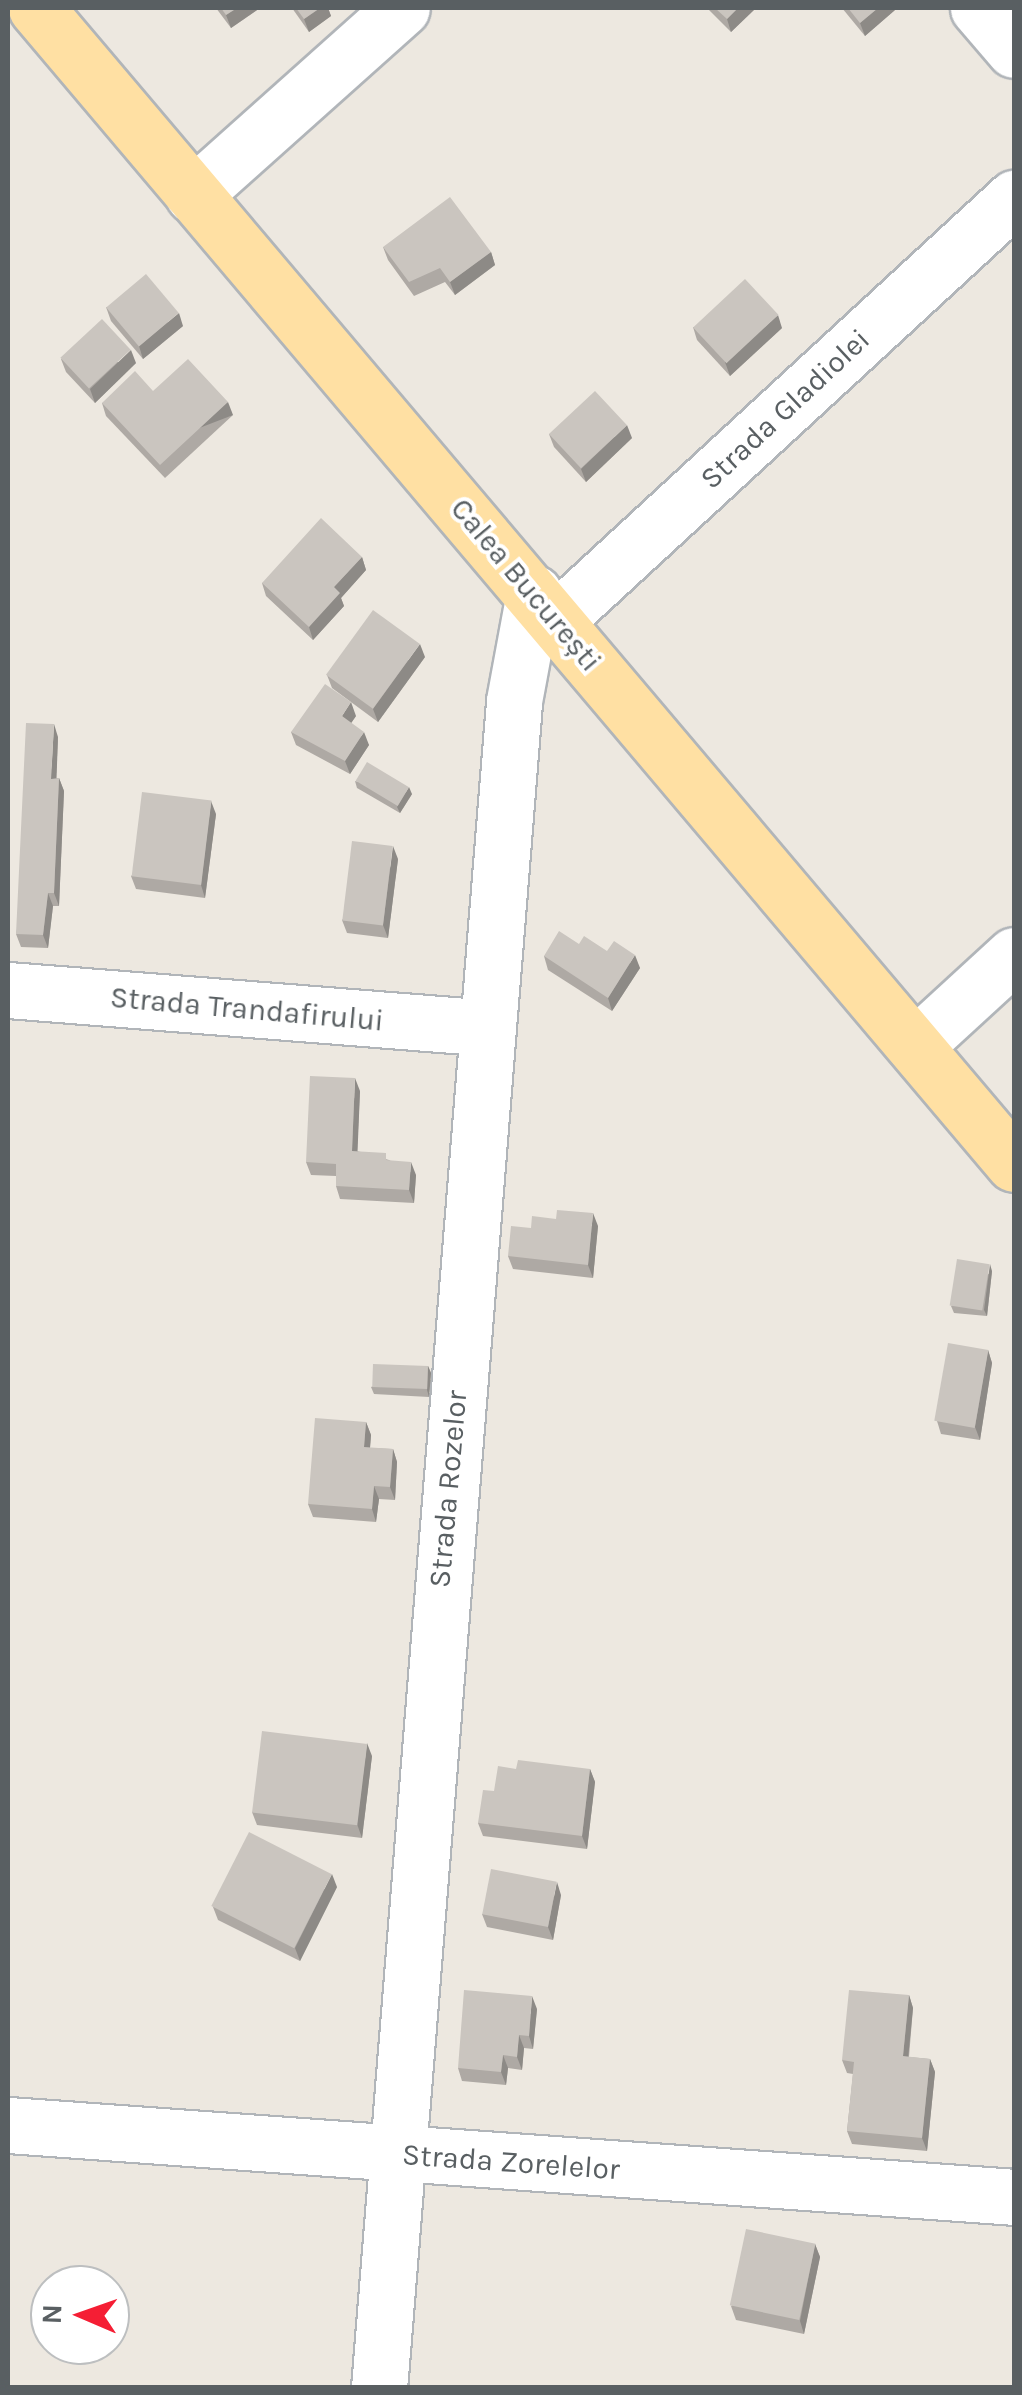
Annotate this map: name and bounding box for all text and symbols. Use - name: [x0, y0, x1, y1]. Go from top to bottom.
- street label: Strada Gladiolei: [693, 321, 877, 497]
- street label: Calea București: [443, 491, 609, 679]
- street label: Strada Trandafirului: [109, 979, 385, 1039]
- street label: Strada Rozelor: [421, 1389, 475, 1589]
- street label: Strada Zorelelor: [401, 2136, 621, 2188]
- north arrow: [30, 2265, 130, 2365]
- text: N: [35, 2303, 68, 2325]

